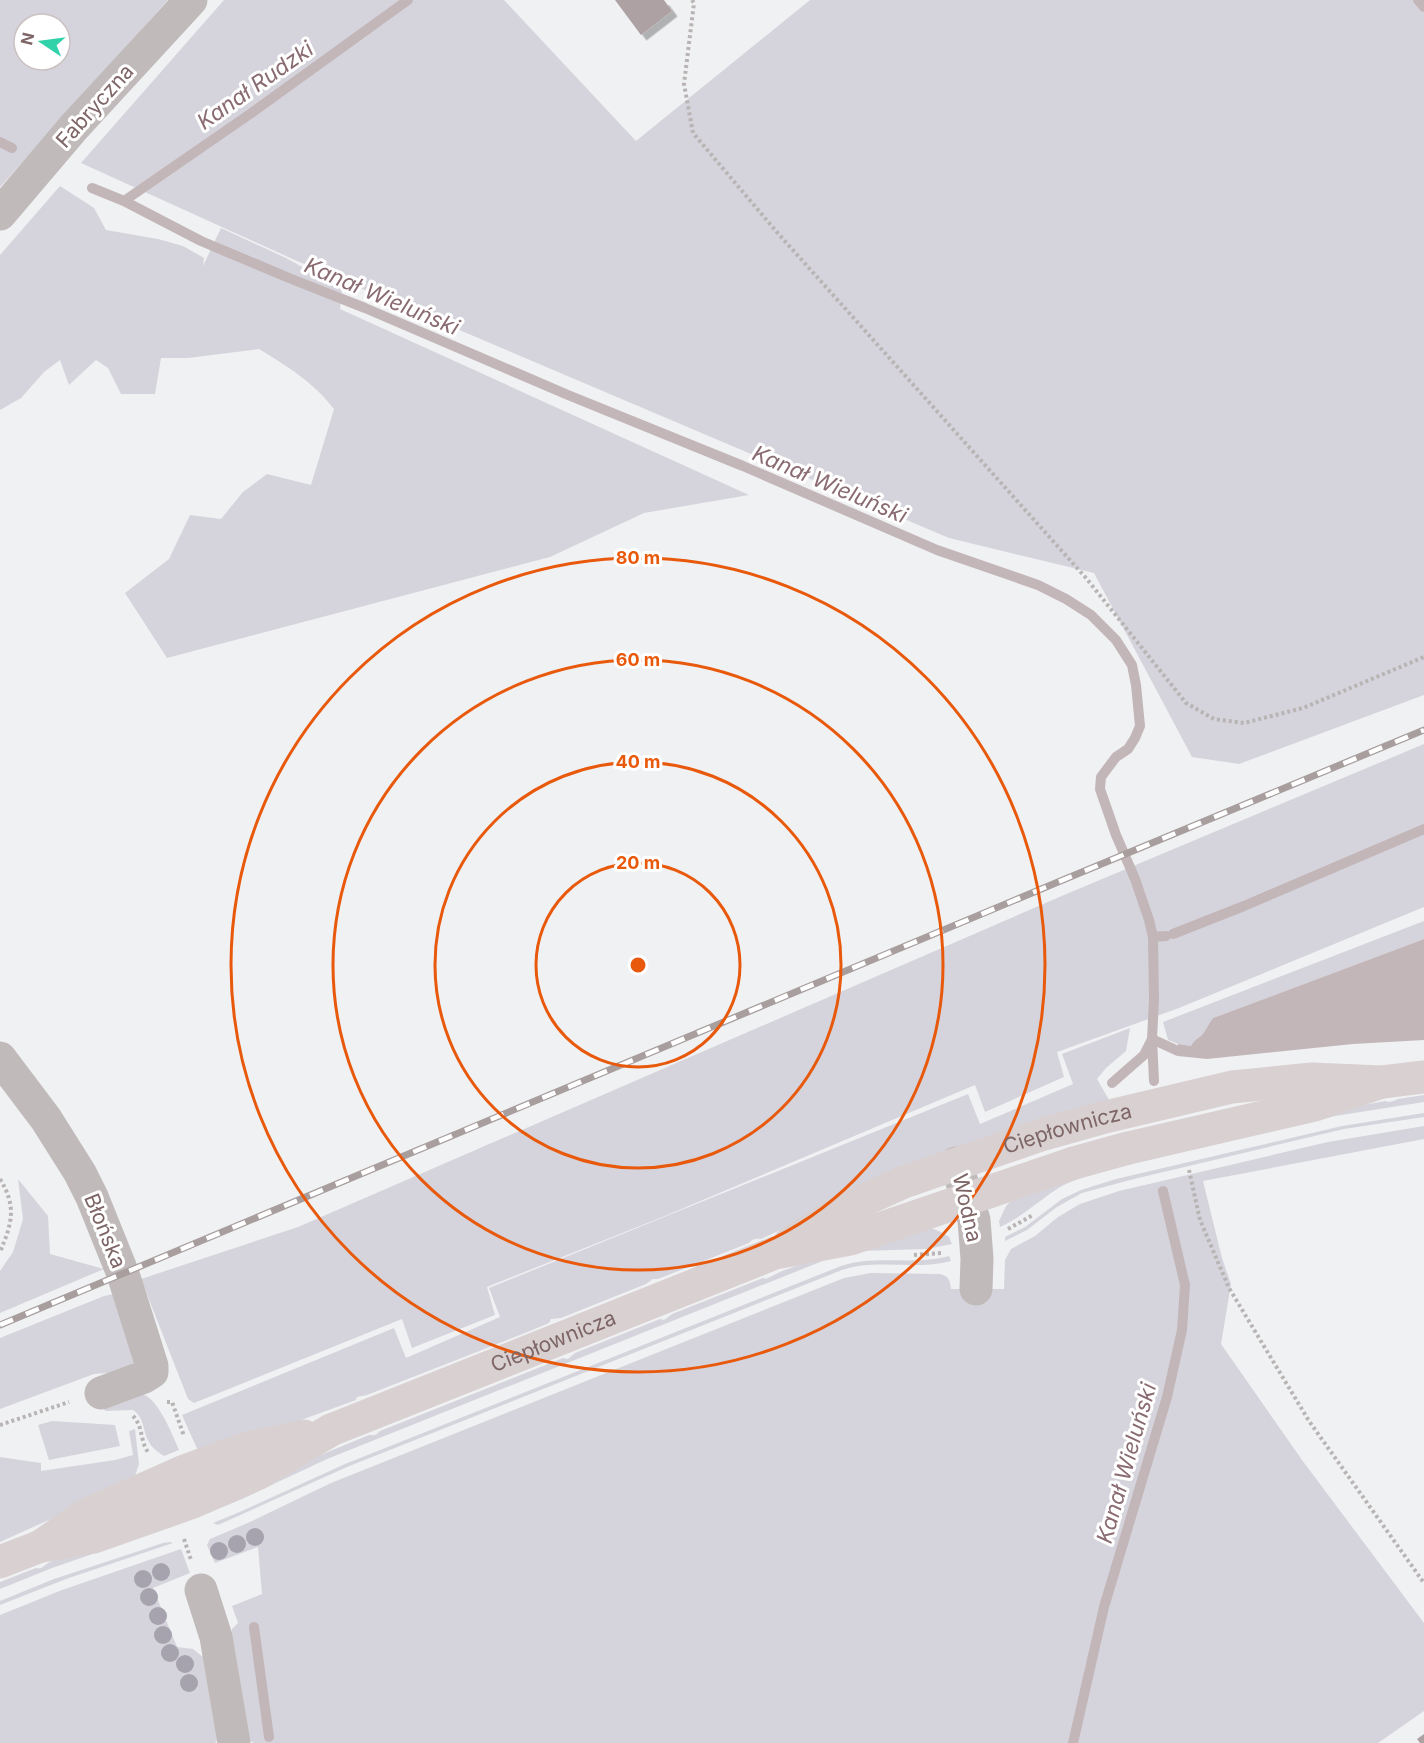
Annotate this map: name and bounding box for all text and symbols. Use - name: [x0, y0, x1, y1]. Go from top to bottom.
- north arrow: [12, 12, 72, 72]
- text: N: [16, 30, 39, 47]
- water label: Kanał Rudzki: [192, 35, 319, 135]
- street label: Fabryczna: [51, 59, 139, 153]
- water label: Kanał Wieluński: [301, 252, 464, 341]
- water label: Kanał Wieluński: [749, 440, 912, 529]
- text: 80 m: [616, 547, 660, 568]
- text: 60 m: [616, 649, 660, 670]
- text: 40 m: [616, 751, 661, 772]
- text: 20 m: [616, 852, 660, 873]
- centre of rings: [628, 955, 648, 975]
- street label: Ciepłownicza: [1000, 1098, 1134, 1159]
- street label: Wodna: [948, 1171, 987, 1244]
- street label: Błońska: [79, 1190, 132, 1272]
- street label: Ciepłownicza: [487, 1305, 619, 1377]
- water label: Kanał Wieluński: [1091, 1379, 1161, 1546]

